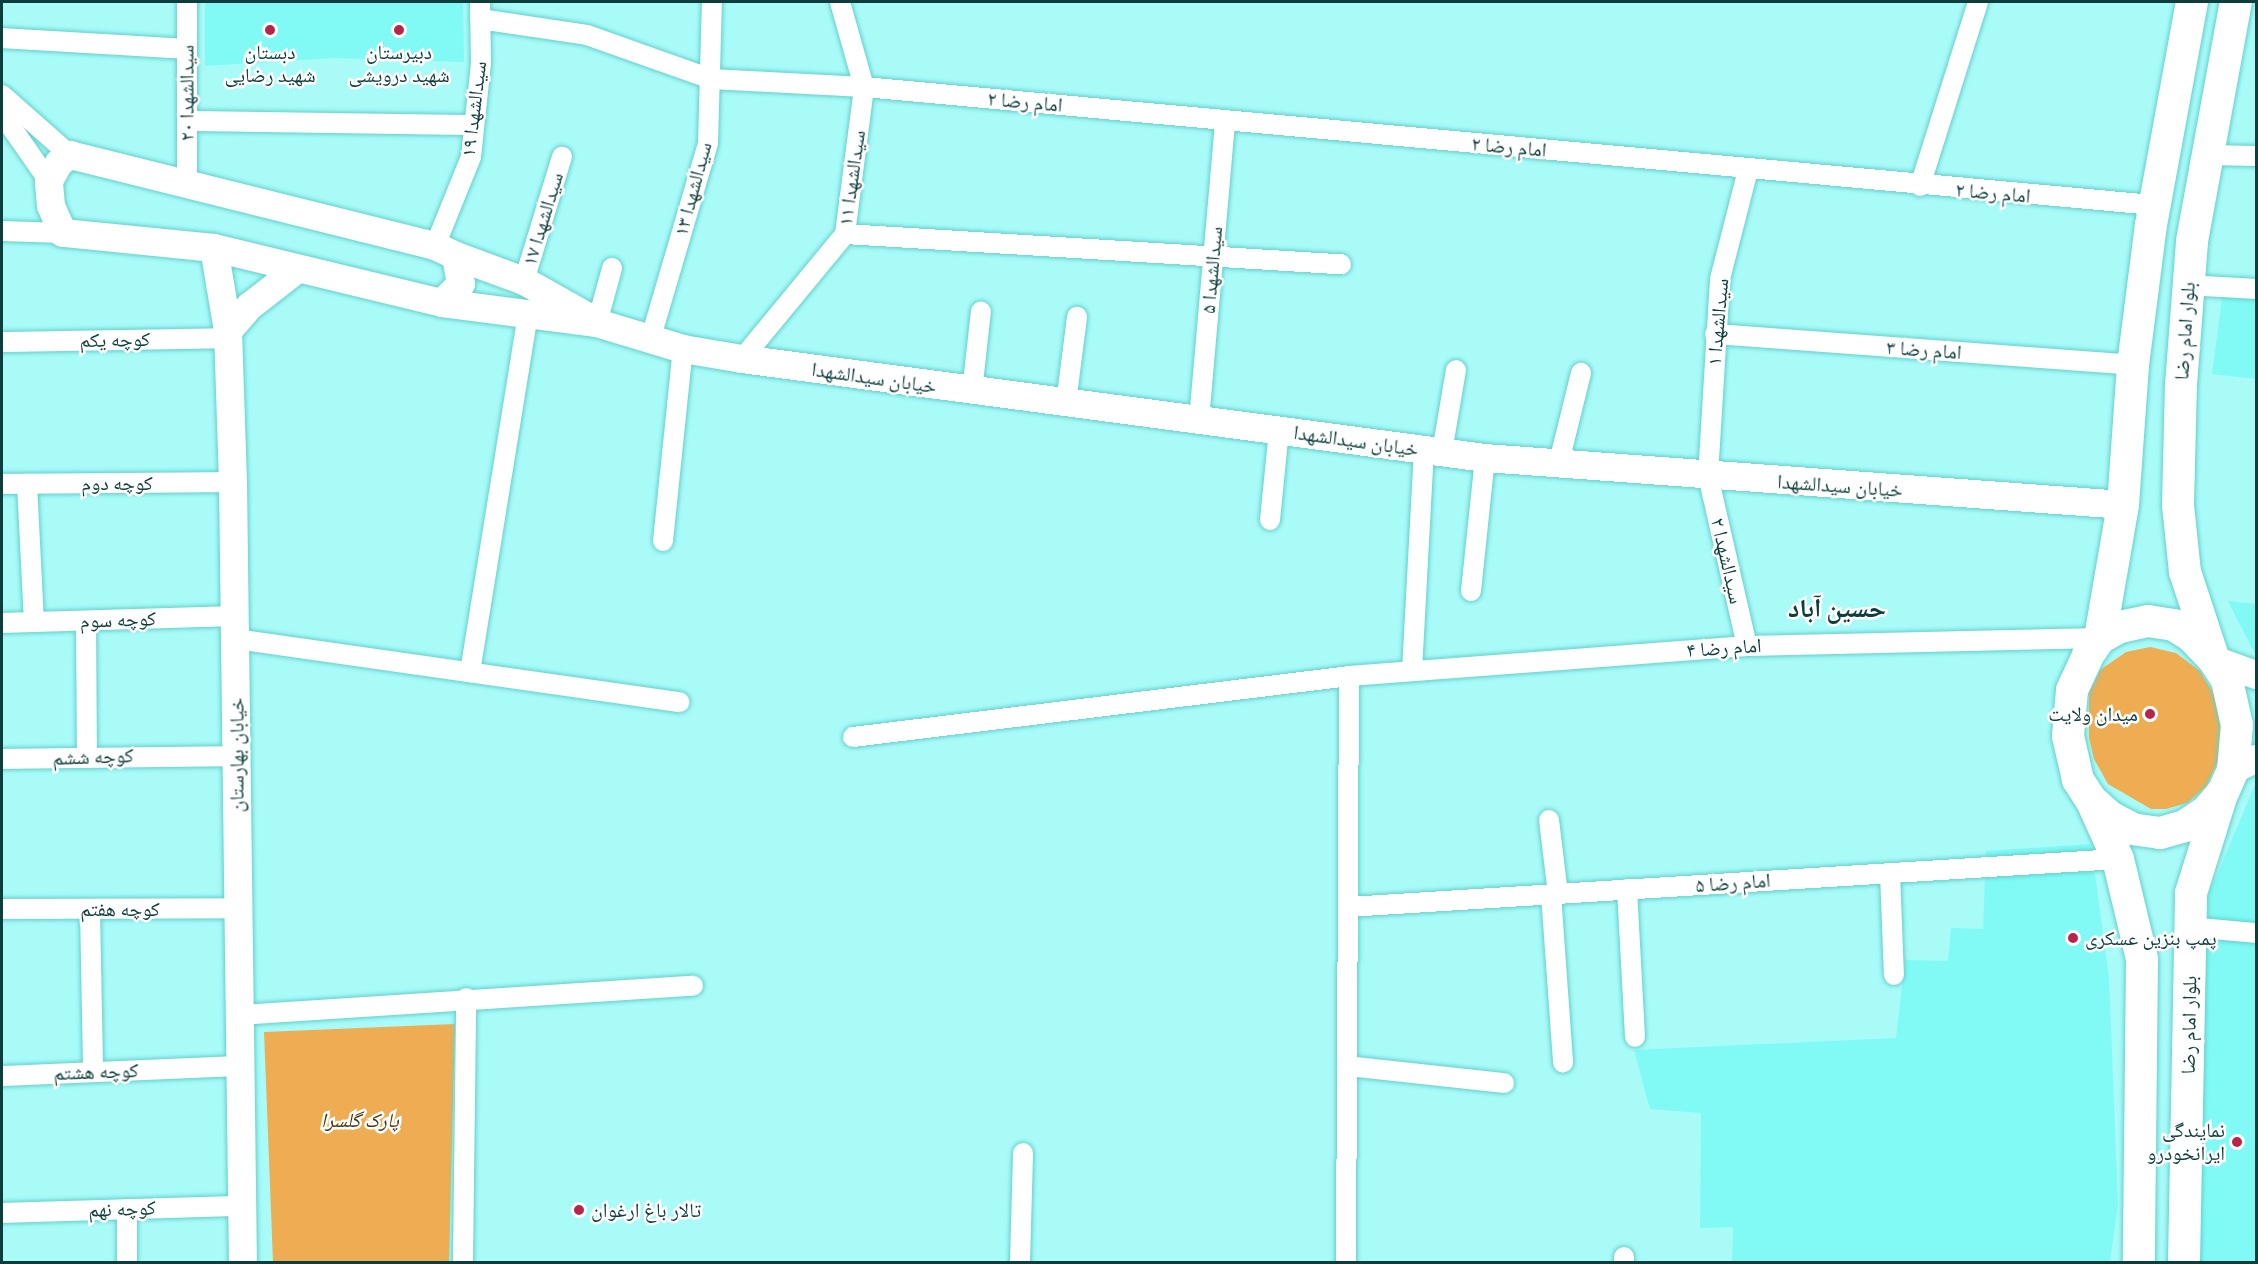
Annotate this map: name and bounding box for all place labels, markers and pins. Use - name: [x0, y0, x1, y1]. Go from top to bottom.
- marker: دبستان شهید رضایی: [263, 23, 277, 37]
- marker: دبیرستان شهید درویشی: [392, 23, 406, 37]
- place label: دبستان شهید رضایی: [224, 40, 316, 87]
- place label: دبیرستان شهید درویشی: [348, 40, 450, 87]
- place label: میدان ولایت: [2048, 702, 2138, 726]
- marker: میدان ولایت: [2143, 707, 2157, 721]
- place label: پمپ بنزین عسکری: [2085, 926, 2216, 950]
- marker: پمپ بنزین عسکری: [2066, 931, 2080, 945]
- place label: نمایندگی ایرانخودرو: [2147, 1118, 2225, 1165]
- marker: نمایندگی ایرانخودرو: [2230, 1135, 2244, 1149]
- place label: تالار باغ ارغوان: [591, 1198, 701, 1222]
- marker: تالار باغ ارغوان: [572, 1203, 586, 1217]

